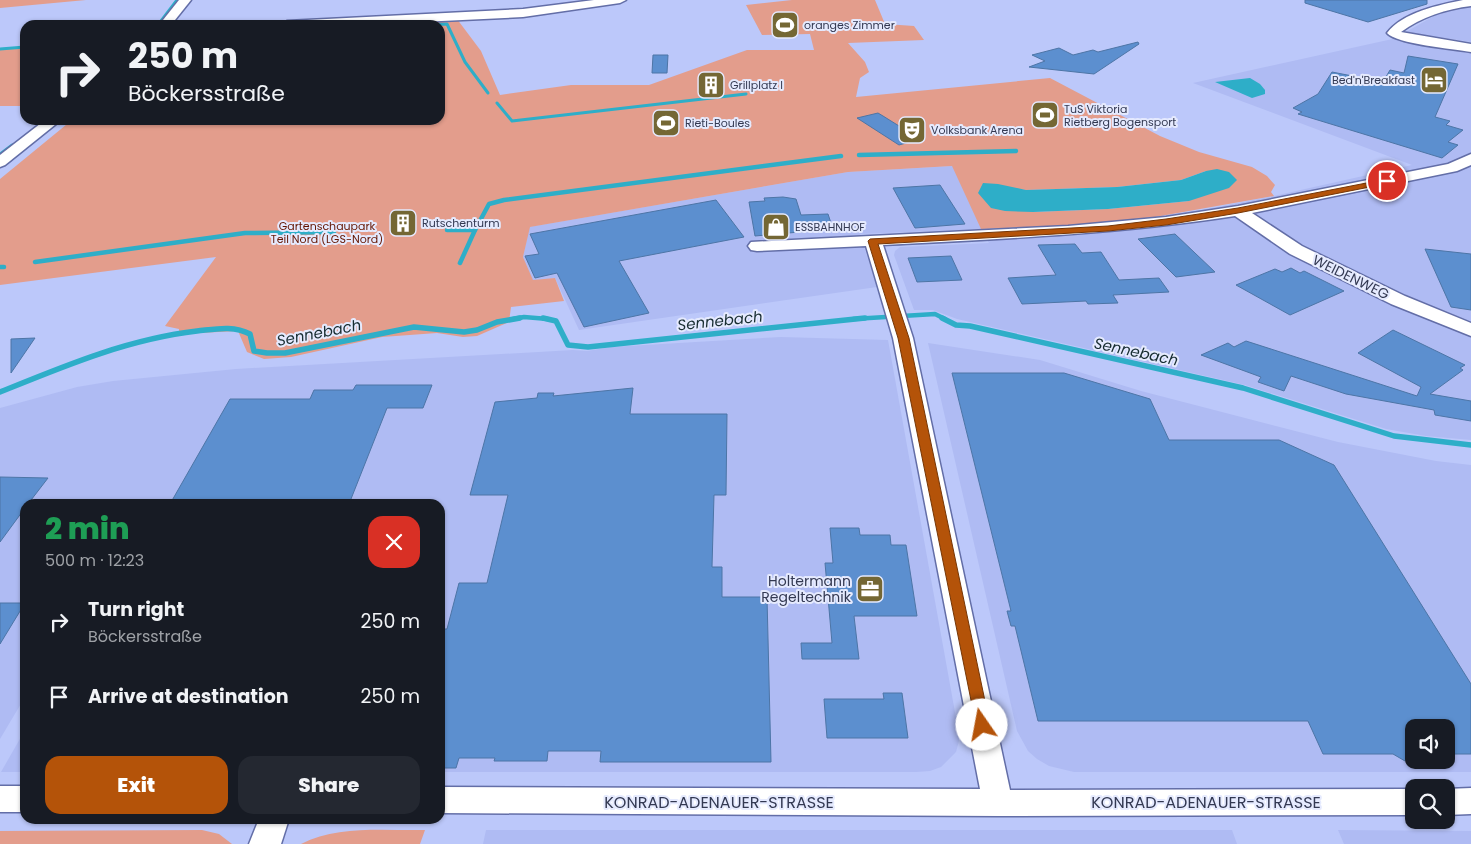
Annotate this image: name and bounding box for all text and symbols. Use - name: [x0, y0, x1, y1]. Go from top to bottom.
- sports icon: oranges Zimmer: [770, 10, 800, 40]
- place label: oranges Zimmer: [804, 17, 895, 33]
- text: 250 m: [128, 31, 238, 80]
- icon: right: [45, 40, 110, 105]
- hotel icon: Bed'n'Breakfast: [1419, 65, 1449, 95]
- building icon: Grillplatz I: [696, 70, 726, 100]
- place label: Bed'n'Breakfast: [1332, 72, 1415, 88]
- place label: Grillplatz I: [730, 77, 783, 93]
- text: Böckersstraße: [128, 78, 285, 109]
- sports icon: TuS Viktoria Rietberg Bogensport: [1030, 100, 1060, 130]
- place label: TuS Viktoria Rietberg Bogensport: [1064, 101, 1176, 130]
- sports icon: Rieti-Boules: [651, 108, 681, 138]
- place label: Rieti-Boules: [685, 115, 750, 131]
- theatre icon: Volksbank Arena: [897, 115, 927, 145]
- place label: Volksbank Arena: [931, 122, 1023, 138]
- pin: [1366, 160, 1408, 202]
- icon: arrive: [1373, 167, 1401, 195]
- building icon: Rutschenturm: [388, 208, 418, 238]
- shop icon: ESSBAHNHOF: [761, 212, 791, 242]
- place label: Rutschenturm: [422, 215, 500, 231]
- park label: Gartenschaupark Teil Nord (LGS-Nord): [271, 218, 383, 247]
- place label: ESSBAHNHOF: [795, 219, 865, 235]
- street label: WEIDENWEG: [1309, 250, 1393, 304]
- water label: Sennebach: [676, 306, 764, 335]
- water label: Sennebach: [275, 314, 363, 351]
- water label: Sennebach: [1092, 332, 1180, 371]
- text: 2 min: [45, 507, 130, 550]
- button: close: [368, 516, 420, 568]
- text: 500 m · 12:23: [45, 549, 144, 572]
- place label: Holtermann Regeltechnik: [761, 571, 852, 607]
- office icon: Holtermann Regeltechnik: [855, 574, 885, 604]
- text: Turn right: [88, 596, 184, 623]
- icon: right: [45, 608, 73, 636]
- text: 250 m: [361, 608, 420, 635]
- text: Böckersstraße: [88, 625, 202, 648]
- icon: arrive: [45, 683, 73, 711]
- text: Arrive at destination: [88, 683, 289, 710]
- text: 250 m: [361, 683, 420, 710]
- position arrow: [955, 698, 1007, 750]
- map controls: [1405, 719, 1455, 829]
- button: sound: [1405, 719, 1455, 769]
- button: Exit: [45, 756, 228, 814]
- button: Share: [238, 756, 420, 814]
- button: search: [1405, 779, 1455, 829]
- street label: KONRAD-ADENAUER-STRASSE: [604, 791, 834, 814]
- street label: KONRAD-ADENAUER-STRASSE: [1091, 791, 1321, 814]

